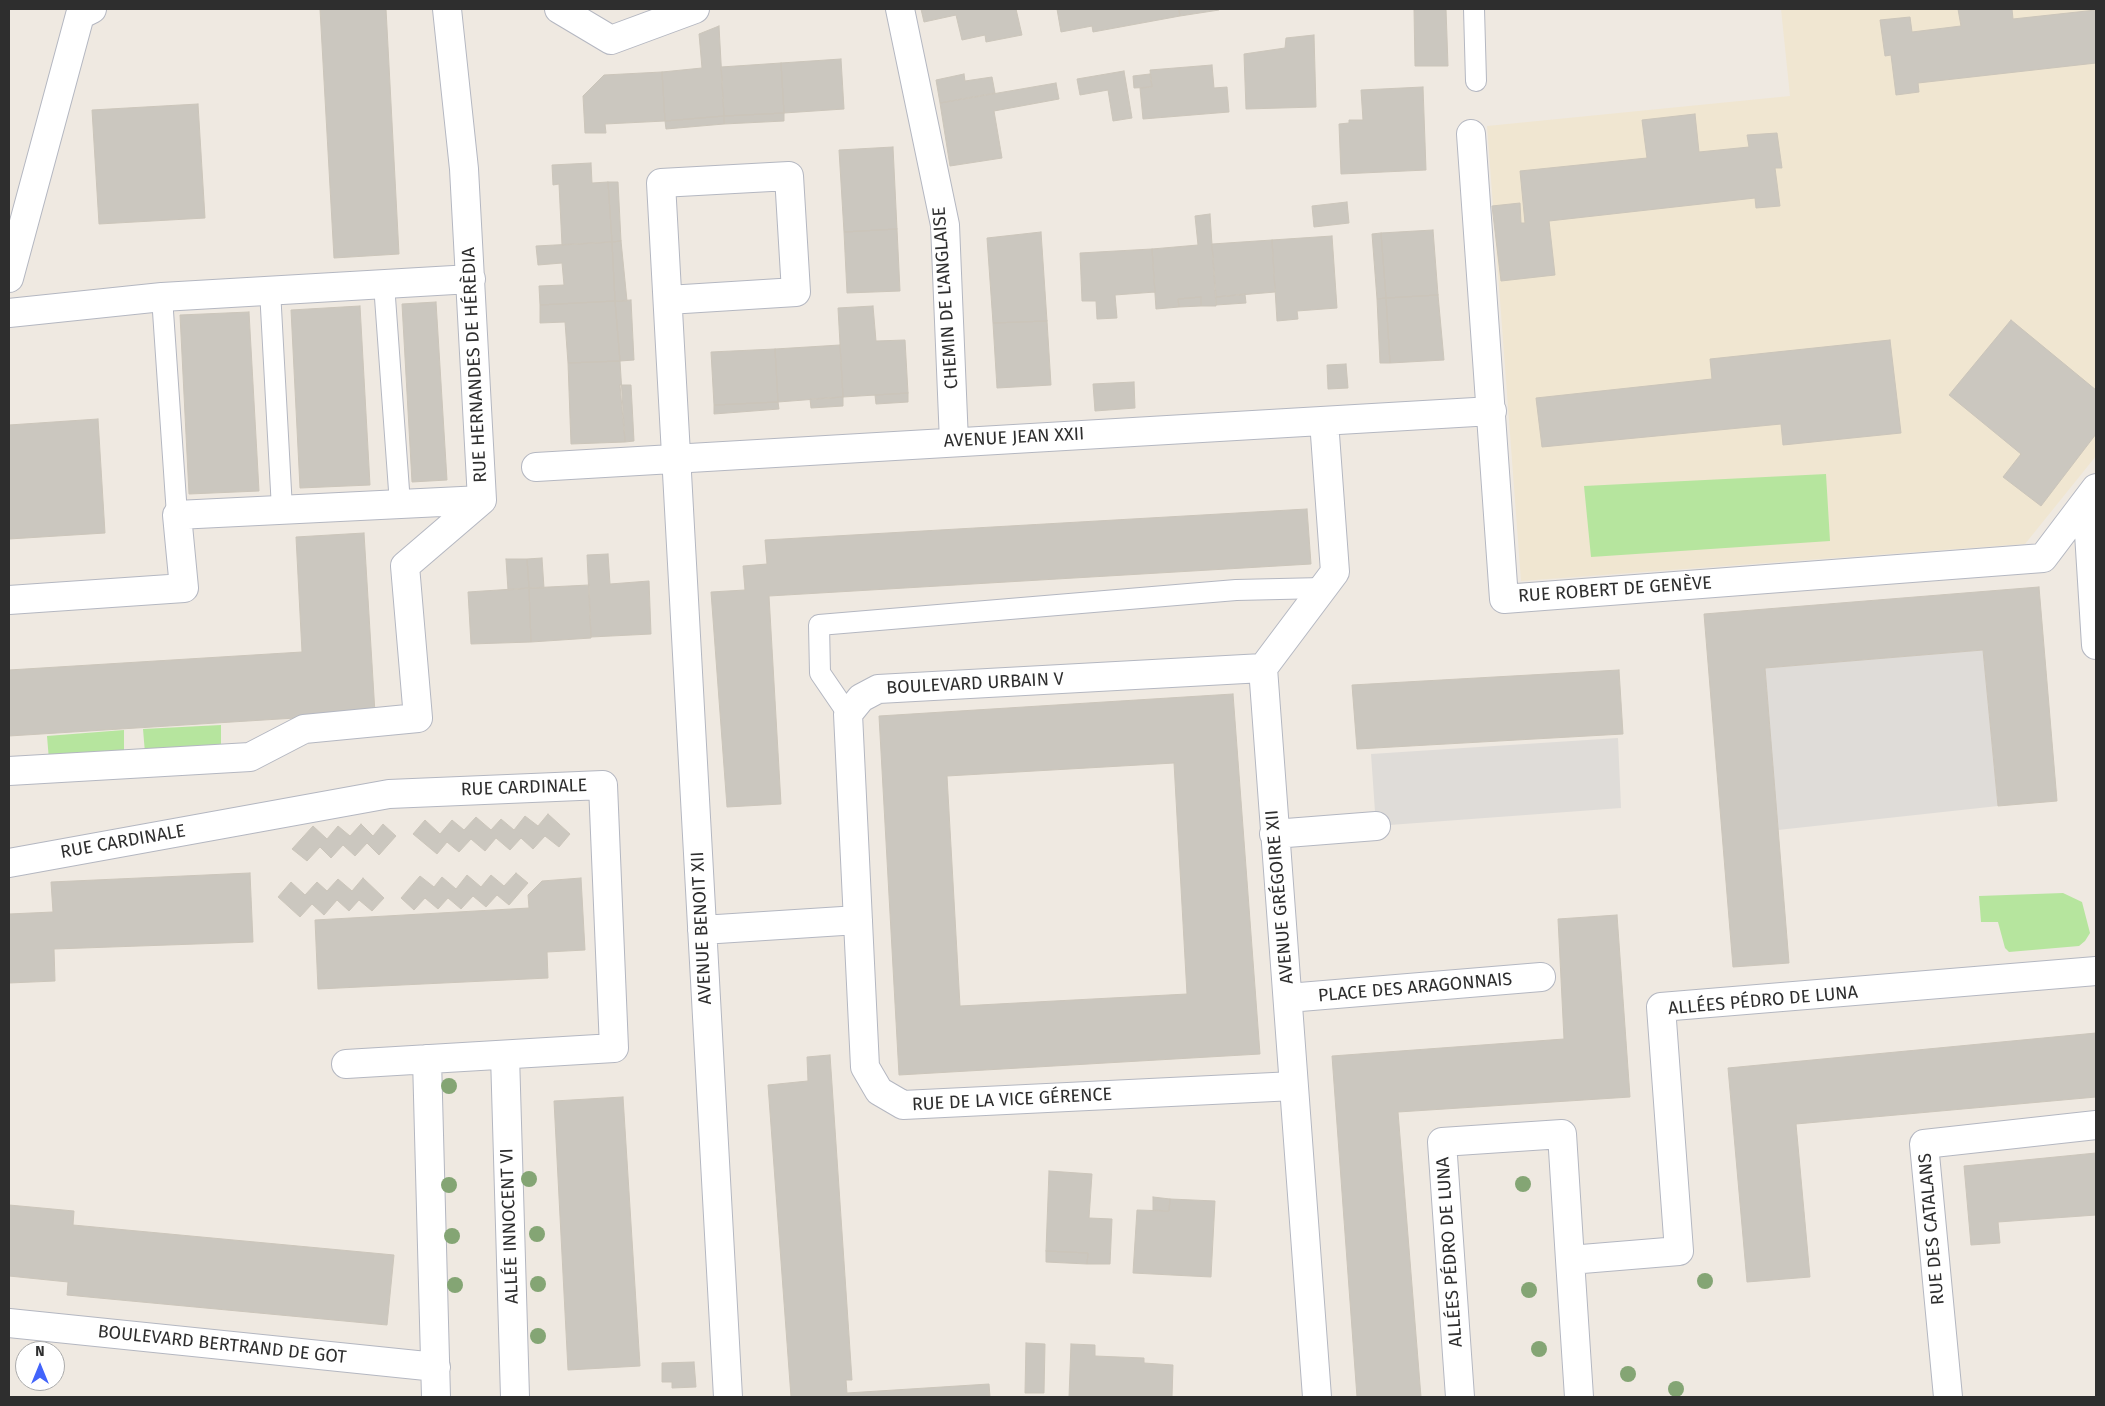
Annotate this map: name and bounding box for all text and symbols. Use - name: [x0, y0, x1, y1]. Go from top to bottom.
- street label: CHEMIN DE L'ANGLAISE: [929, 206, 963, 390]
- street label: RUE HERNANDES DE HÉRÈDIA: [458, 247, 492, 483]
- street label: AVENUE JEAN XXII: [943, 424, 1085, 452]
- street label: RUE ROBERT DE GENÈVE: [1517, 572, 1713, 608]
- street label: BOULEVARD URBAIN V: [886, 669, 1064, 699]
- street label: RUE CARDINALE: [460, 775, 588, 801]
- street label: AVENUE GRÉGOIRE XII: [1262, 809, 1298, 985]
- street label: RUE CARDINALE: [59, 820, 187, 864]
- street label: AVENUE BENOIT XII: [687, 851, 717, 1005]
- street label: PLACE DES ARAGONNAIS: [1317, 969, 1513, 1007]
- street label: ALLÉES PÉDRO DE LUNA: [1667, 982, 1859, 1020]
- street label: RUE DE LA VICE GÉRENCE: [911, 1084, 1113, 1116]
- street label: ALLÉE INNOCENT VI: [496, 1148, 524, 1304]
- street label: RUE DES CATALANS: [1915, 1152, 1949, 1306]
- street label: ALLÉES PÉDRO DE LUNA: [1433, 1156, 1467, 1348]
- street label: BOULEVARD BERTRAND DE GOT: [97, 1321, 347, 1369]
- north arrow: [15, 1341, 65, 1391]
- text: N: [35, 1343, 45, 1360]

